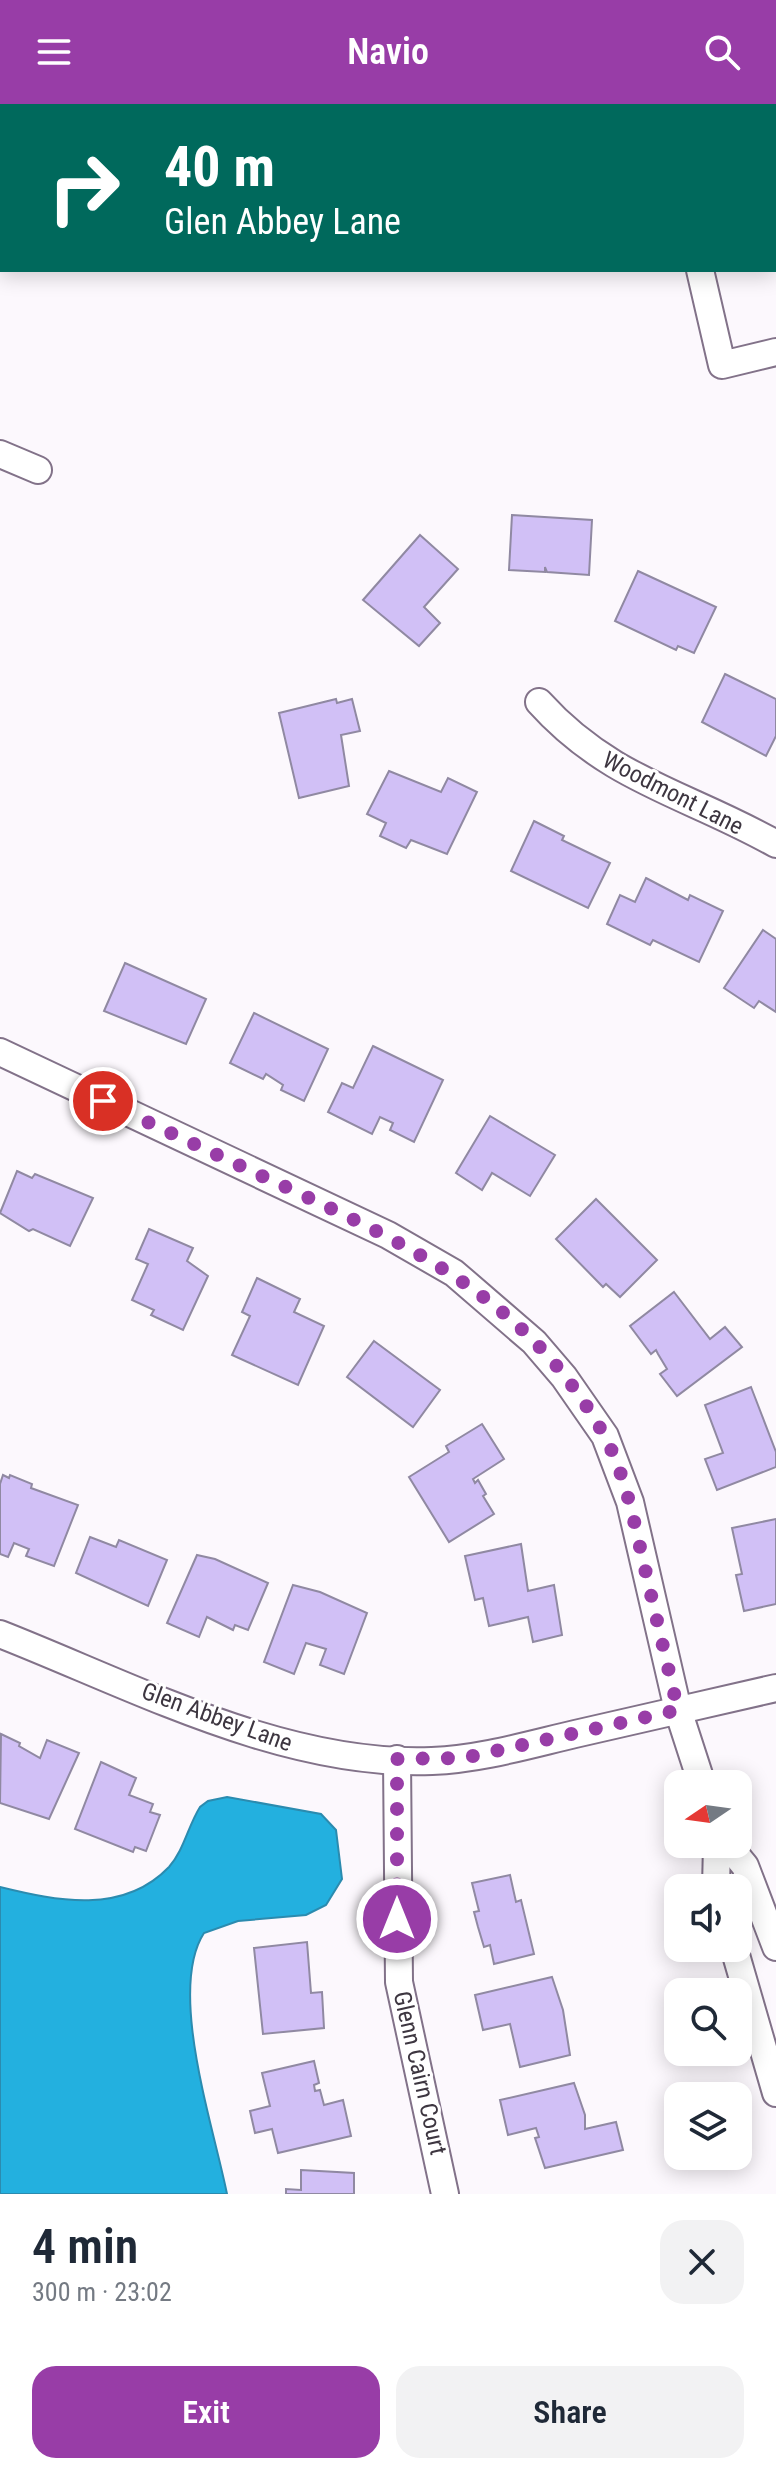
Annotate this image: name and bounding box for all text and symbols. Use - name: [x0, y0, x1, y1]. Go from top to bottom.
- icon: menu: [32, 30, 76, 74]
- icon: search: [700, 30, 744, 74]
- text: Navio: [347, 31, 429, 73]
- text: 40 m: [164, 134, 275, 200]
- icon: right: [32, 136, 136, 240]
- text: Glen Abbey Lane: [164, 201, 401, 243]
- street label: Woodmont Lane: [598, 746, 748, 840]
- pin: [69, 1067, 137, 1135]
- icon: arrive: [81, 1079, 125, 1123]
- street label: Glen Abbey Lane: [138, 1677, 296, 1757]
- north arrow: [664, 1770, 752, 1858]
- map controls: [664, 1770, 752, 2170]
- button: sound: [664, 1874, 752, 1962]
- position arrow: [355, 1877, 439, 1961]
- button: search: [664, 1978, 752, 2066]
- street label: Glenn Cairn Court: [388, 1988, 452, 2158]
- button: layers: [664, 2082, 752, 2170]
- text: 4 min: [32, 2218, 138, 2275]
- button: close: [660, 2220, 744, 2304]
- text: 300 m · 23:02: [32, 2277, 172, 2307]
- button: Exit: [32, 2366, 380, 2458]
- button: Share: [396, 2366, 744, 2458]

